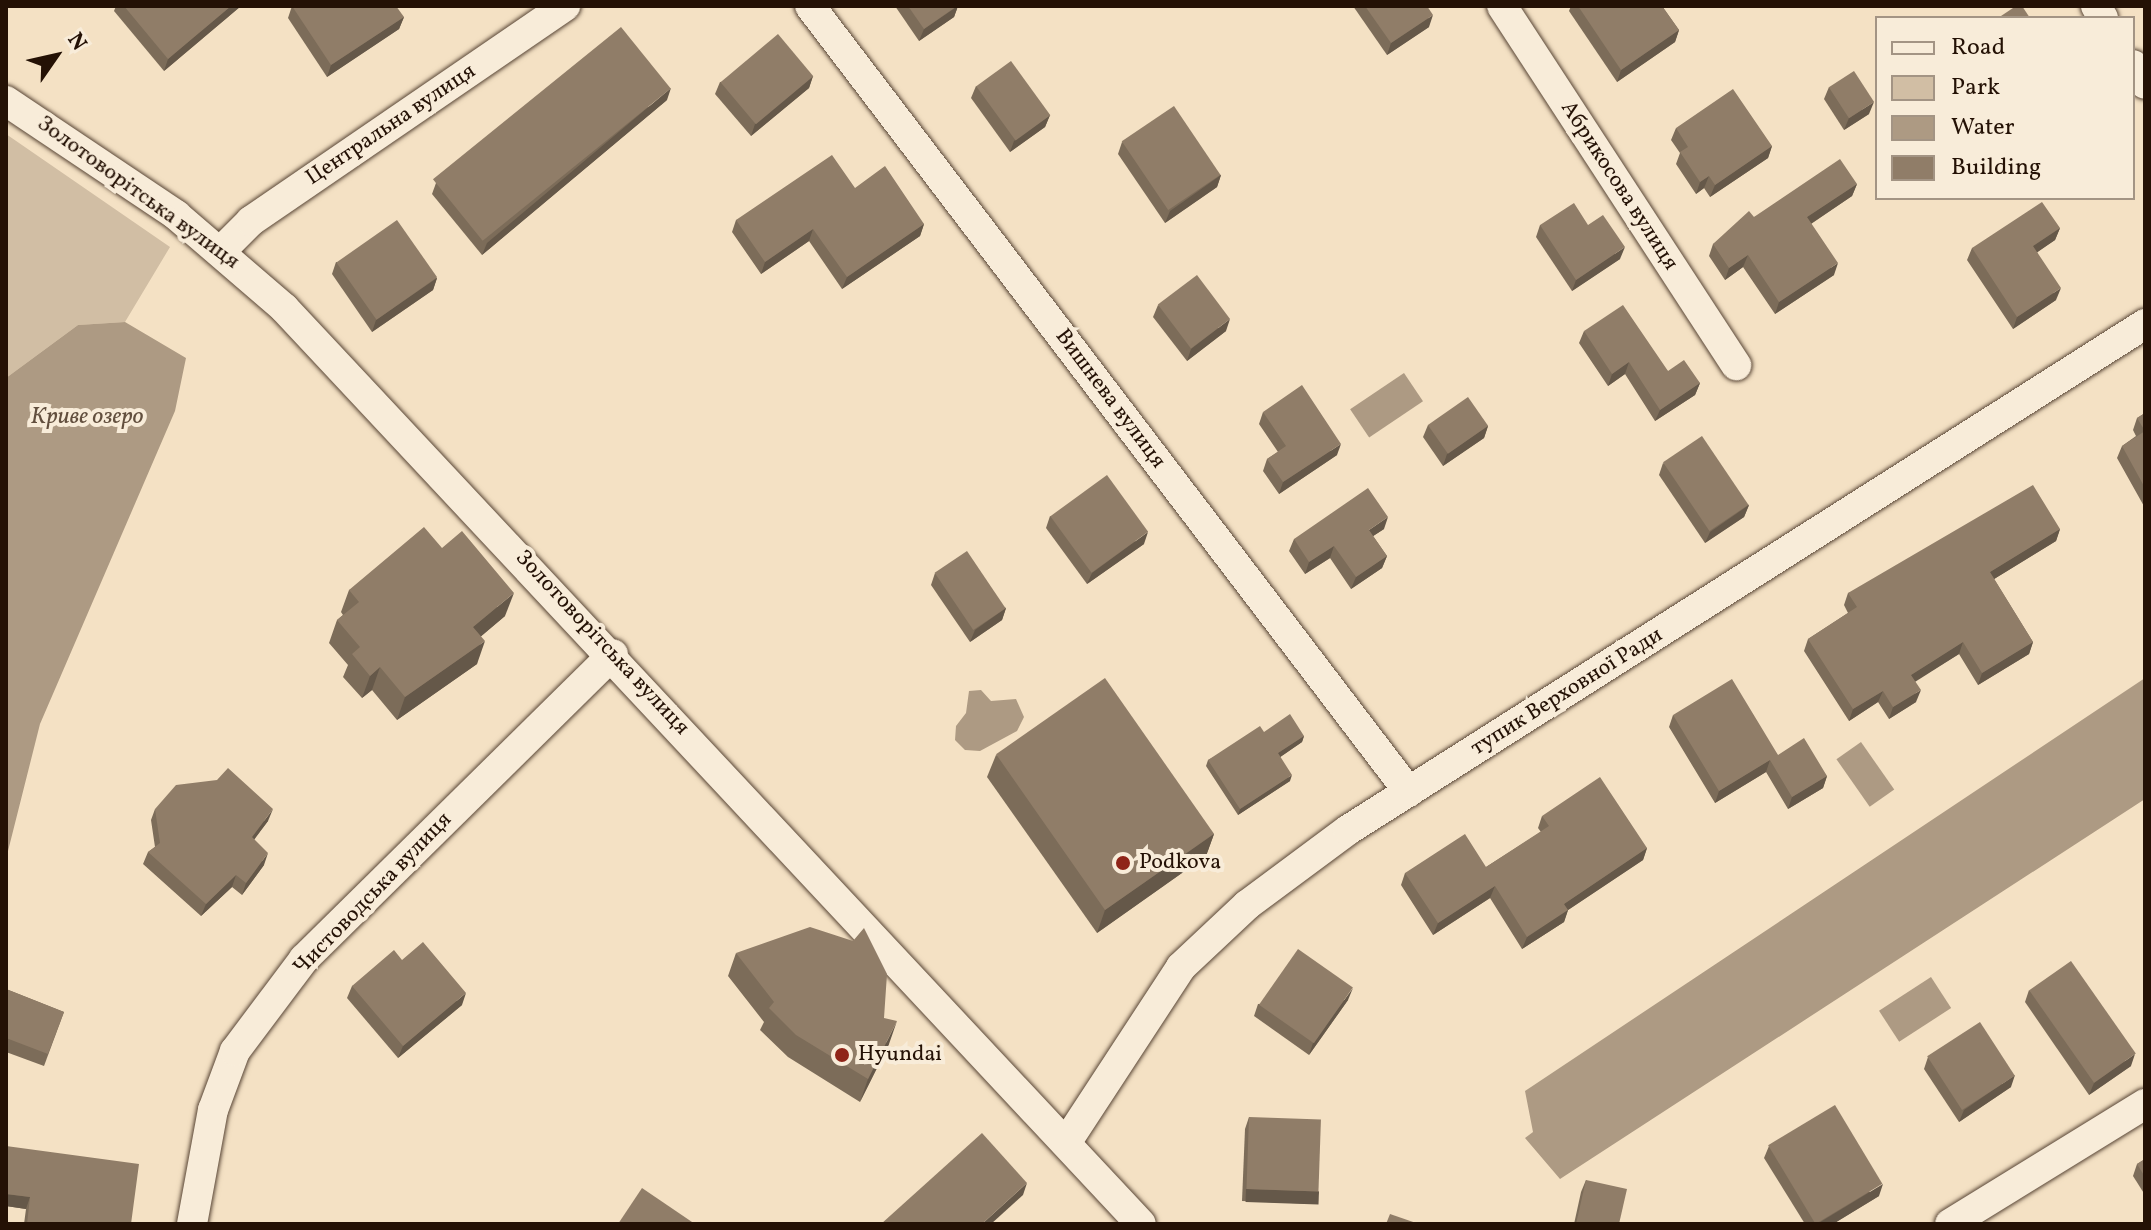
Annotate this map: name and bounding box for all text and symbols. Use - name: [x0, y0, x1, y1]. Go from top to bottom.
- north arrow: [16, 16, 96, 96]
- legend: [1875, 16, 2135, 200]
- text: N: [59, 27, 94, 58]
- text: Road: [1951, 31, 2005, 65]
- street label: Центральна вулиця: [301, 58, 481, 192]
- text: Park: [1951, 71, 2000, 105]
- street label: Абрикосова вулиця: [1554, 96, 1684, 276]
- street label: Золотоворітська вулиця: [32, 111, 244, 275]
- text: Water: [1951, 111, 2015, 145]
- text: Building: [1951, 151, 2041, 185]
- street label: Вишнева вулиця: [1049, 324, 1171, 474]
- water label: Криве озеро: [30, 404, 144, 432]
- street label: Золотоворітська вулиця: [509, 545, 695, 741]
- street label: тупик Верховної Ради: [1466, 622, 1668, 762]
- street label: Чистоводська вулиця: [288, 807, 458, 981]
- place label: Podkova: [1139, 850, 1221, 876]
- marker: Podkova: [1114, 854, 1132, 872]
- place label: Hyundai: [858, 1042, 942, 1068]
- marker: Hyundai: [833, 1046, 851, 1064]

